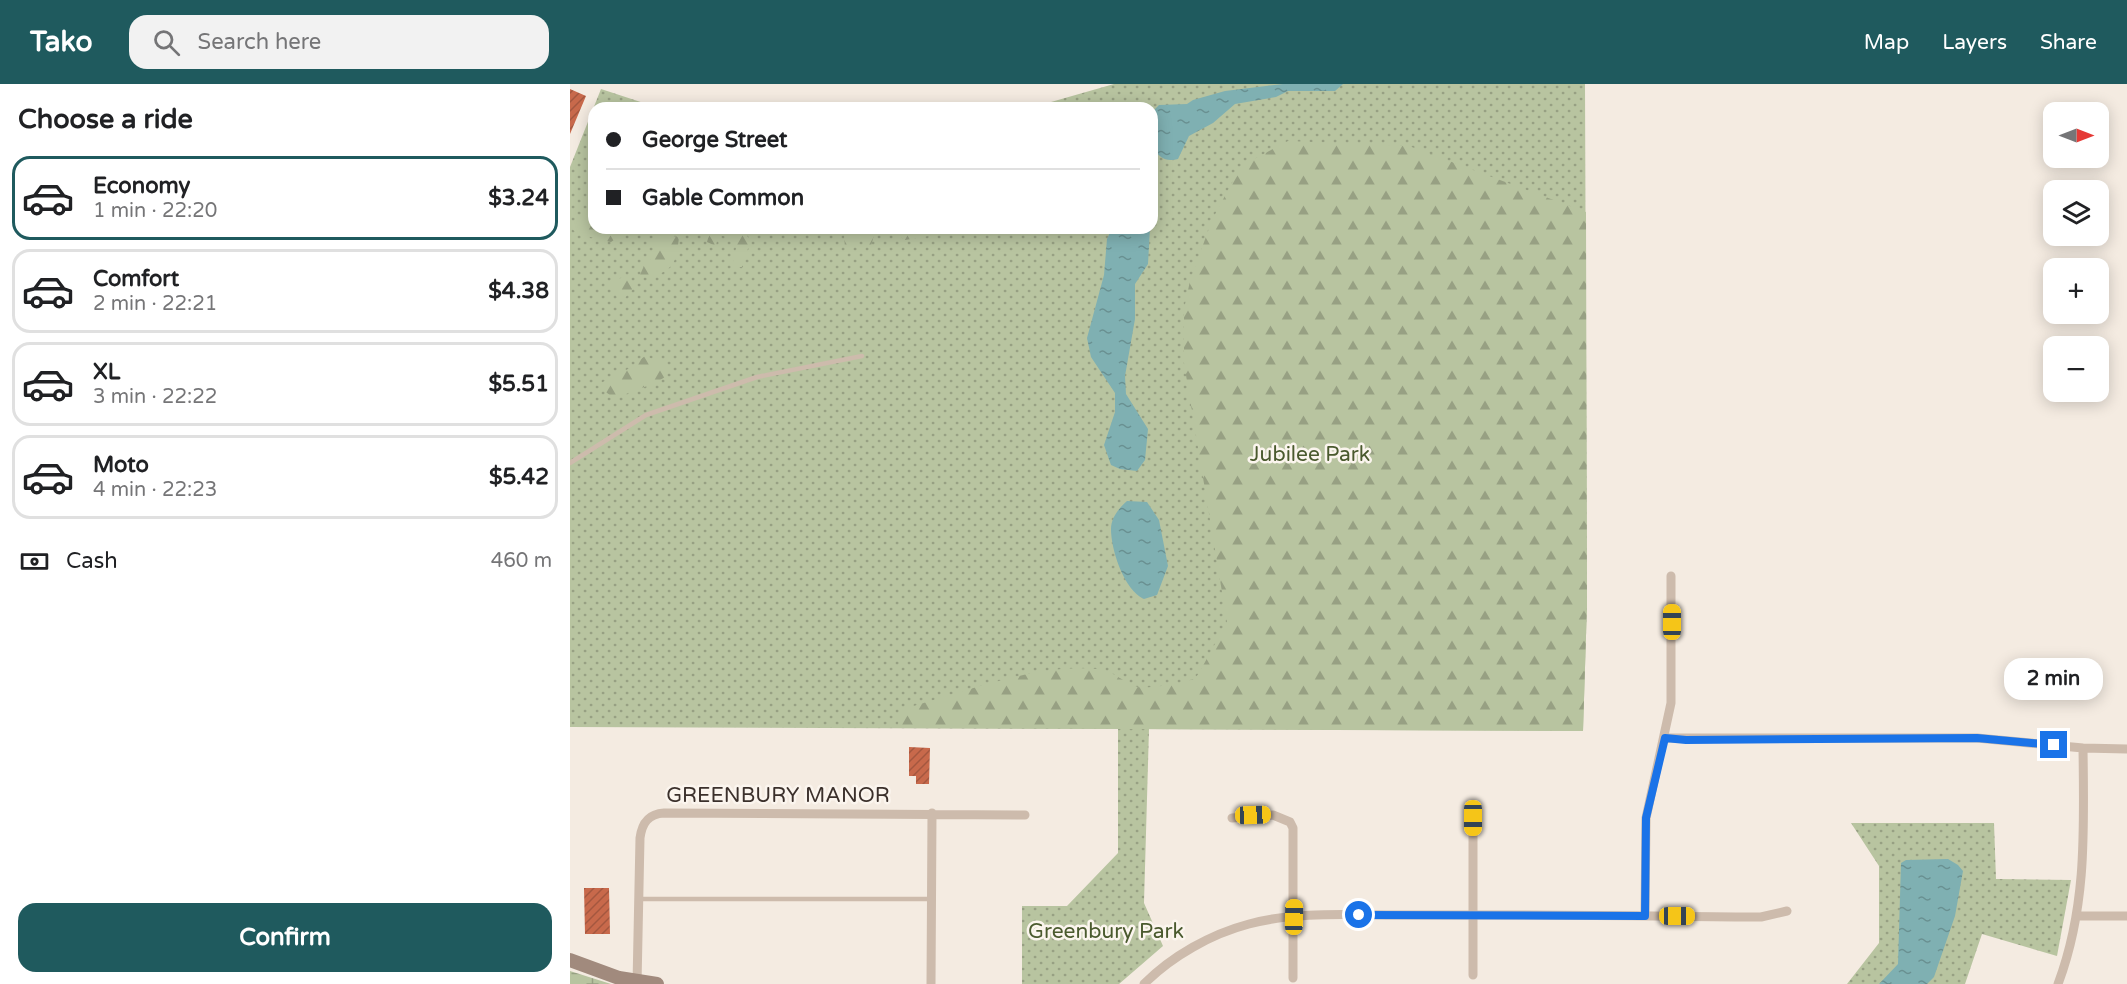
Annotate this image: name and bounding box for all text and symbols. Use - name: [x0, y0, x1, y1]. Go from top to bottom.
- search box: [129, 15, 549, 69]
- text: Tako: [30, 25, 93, 59]
- icon: search: [150, 26, 183, 59]
- text: Search here: [198, 29, 321, 55]
- text: Map: [1864, 30, 1909, 55]
- text: Layers: [1942, 30, 2007, 55]
- text: Share: [2040, 30, 2097, 55]
- north arrow: [2043, 102, 2109, 168]
- map controls: [2043, 102, 2109, 402]
- text: Choose a ride: [18, 103, 193, 136]
- text: George Street: [642, 127, 788, 153]
- icon: car: [21, 171, 75, 225]
- text: Economy: [93, 173, 190, 199]
- button: layers: [2043, 180, 2109, 246]
- text: $3.24: [488, 185, 549, 211]
- text: Gable Common: [642, 185, 804, 211]
- text: 1 min · 22:20: [93, 199, 217, 223]
- button: +: [2043, 258, 2109, 324]
- icon: car: [21, 264, 75, 318]
- text: Comfort: [93, 266, 179, 292]
- text: $4.38: [488, 278, 549, 304]
- text: 2 min · 22:21: [93, 292, 217, 316]
- button: −: [2043, 336, 2109, 402]
- icon: car: [21, 357, 75, 411]
- text: XL: [93, 359, 120, 385]
- text: $5.51: [488, 371, 549, 397]
- text: 3 min · 22:22: [93, 385, 217, 409]
- park label: Jubilee Park: [1250, 442, 1370, 467]
- icon: car: [21, 450, 75, 504]
- text: Moto: [93, 452, 149, 478]
- text: $5.42: [489, 464, 549, 490]
- text: 4 min · 22:23: [93, 478, 217, 502]
- icon: cash: [18, 545, 51, 578]
- text: Cash: [66, 548, 118, 574]
- text: 460 m: [491, 549, 552, 573]
- car: [1663, 604, 1681, 640]
- callout: 2 min: [2004, 658, 2104, 700]
- text: 2 min: [2027, 667, 2080, 691]
- route end: [2040, 731, 2067, 758]
- street label: GREENBURY MANOR: [666, 783, 890, 808]
- car: [1464, 800, 1482, 836]
- car: [1235, 805, 1271, 825]
- car: [1285, 899, 1303, 935]
- route start: [1345, 901, 1372, 928]
- button: Confirm: [18, 903, 552, 972]
- car: [1659, 907, 1695, 925]
- park label: Greenbury Park: [1028, 919, 1184, 944]

